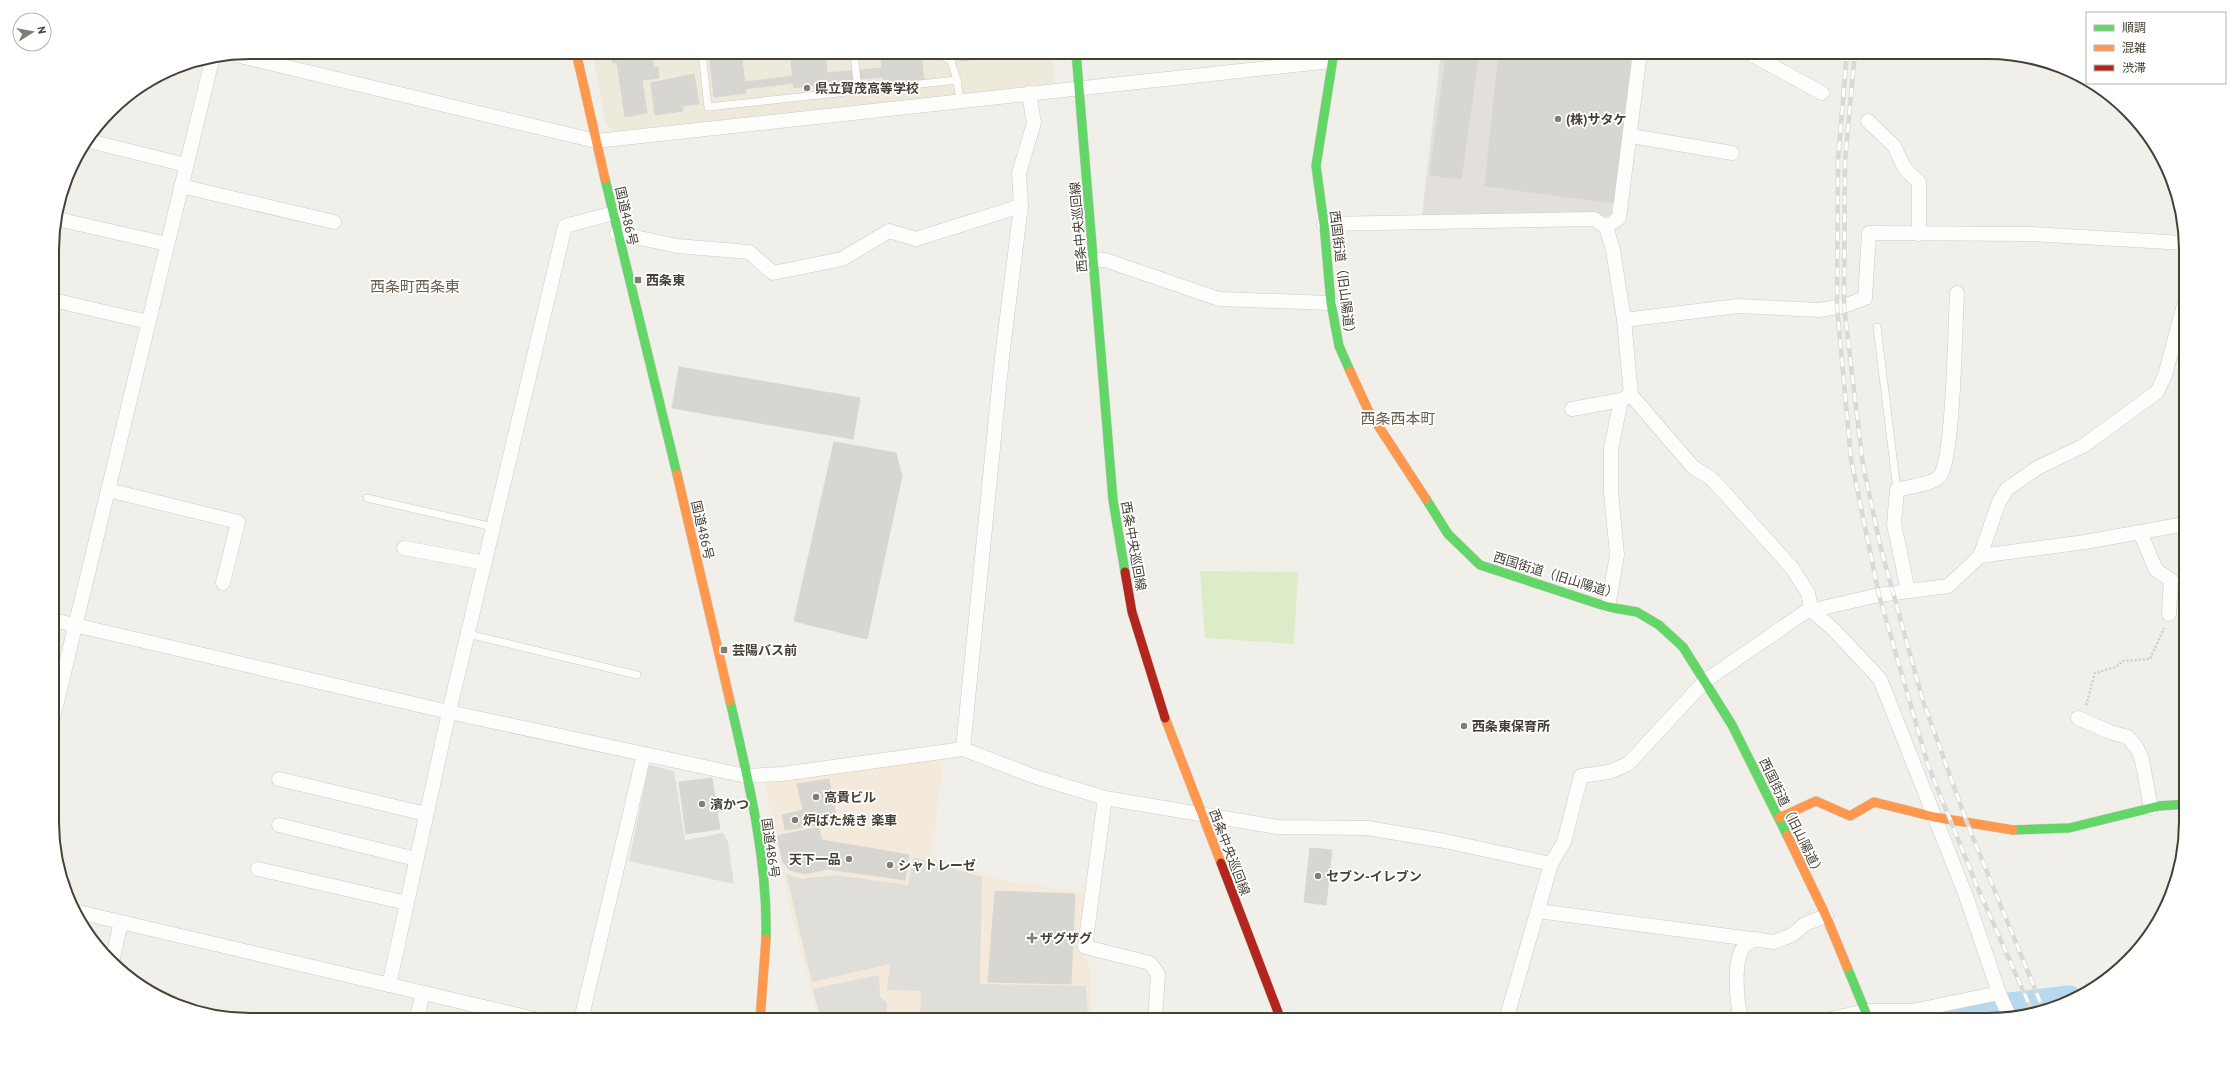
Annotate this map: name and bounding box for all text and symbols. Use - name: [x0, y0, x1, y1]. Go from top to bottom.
- north arrow: [12, 12, 52, 52]
- legend: [2086, 12, 2226, 84]
- text: 順調: [2122, 20, 2146, 35]
- text: N: [34, 25, 49, 35]
- text: 混雑: [2122, 40, 2146, 55]
- text: 渋滞: [2122, 60, 2146, 75]
- place label: 県立賀茂高等学校: [815, 80, 919, 97]
- marker: 県立賀茂高等学校: [802, 83, 812, 93]
- place label: (株)サタケ: [1566, 111, 1627, 128]
- marker: (株)サタケ: [1553, 114, 1563, 124]
- street label: 西条中央巡回線: [1066, 181, 1091, 273]
- street label: 国道486号: [611, 185, 642, 247]
- street label: 西国街道（旧山陽道）: [1326, 210, 1359, 341]
- place label: 西条東: [646, 272, 685, 289]
- marker: 西条東: [633, 275, 643, 285]
- district label: 西条町西条東: [370, 277, 460, 296]
- district label: 西条西本町: [1360, 409, 1436, 428]
- street label: 国道486号: [687, 499, 718, 561]
- street label: 西条中央巡回線: [1117, 500, 1150, 592]
- street label: 西国街道（旧山陽道）: [1491, 548, 1621, 603]
- place label: 芸陽バス前: [732, 642, 797, 659]
- marker: 芸陽バス前: [719, 645, 729, 655]
- place label: 西条東保育所: [1472, 718, 1550, 735]
- marker: 西条東保育所: [1459, 721, 1469, 731]
- street label: 西国街道（旧山陽道）: [1755, 755, 1828, 879]
- place label: 高貴ビル: [824, 789, 876, 806]
- marker: 高貴ビル: [811, 792, 821, 802]
- place label: 濱かつ: [710, 796, 749, 813]
- marker: 濱かつ: [697, 799, 707, 809]
- street label: 西条中央巡回線: [1205, 807, 1254, 898]
- place label: 炉ばた焼き 楽車: [803, 812, 897, 829]
- marker: 炉ばた焼き 楽車: [790, 815, 800, 825]
- street label: 国道486号: [758, 817, 783, 879]
- place label: 天下一品: [789, 851, 841, 868]
- marker: 天下一品: [844, 854, 854, 864]
- place label: シャトレーゼ: [898, 857, 976, 874]
- marker: シャトレーゼ: [885, 860, 895, 870]
- place label: セブン-イレブン: [1326, 868, 1422, 885]
- marker: セブン-イレブン: [1313, 871, 1323, 881]
- place label: ザグザグ: [1040, 930, 1092, 947]
- marker: ザグザグ: [1027, 933, 1037, 943]

